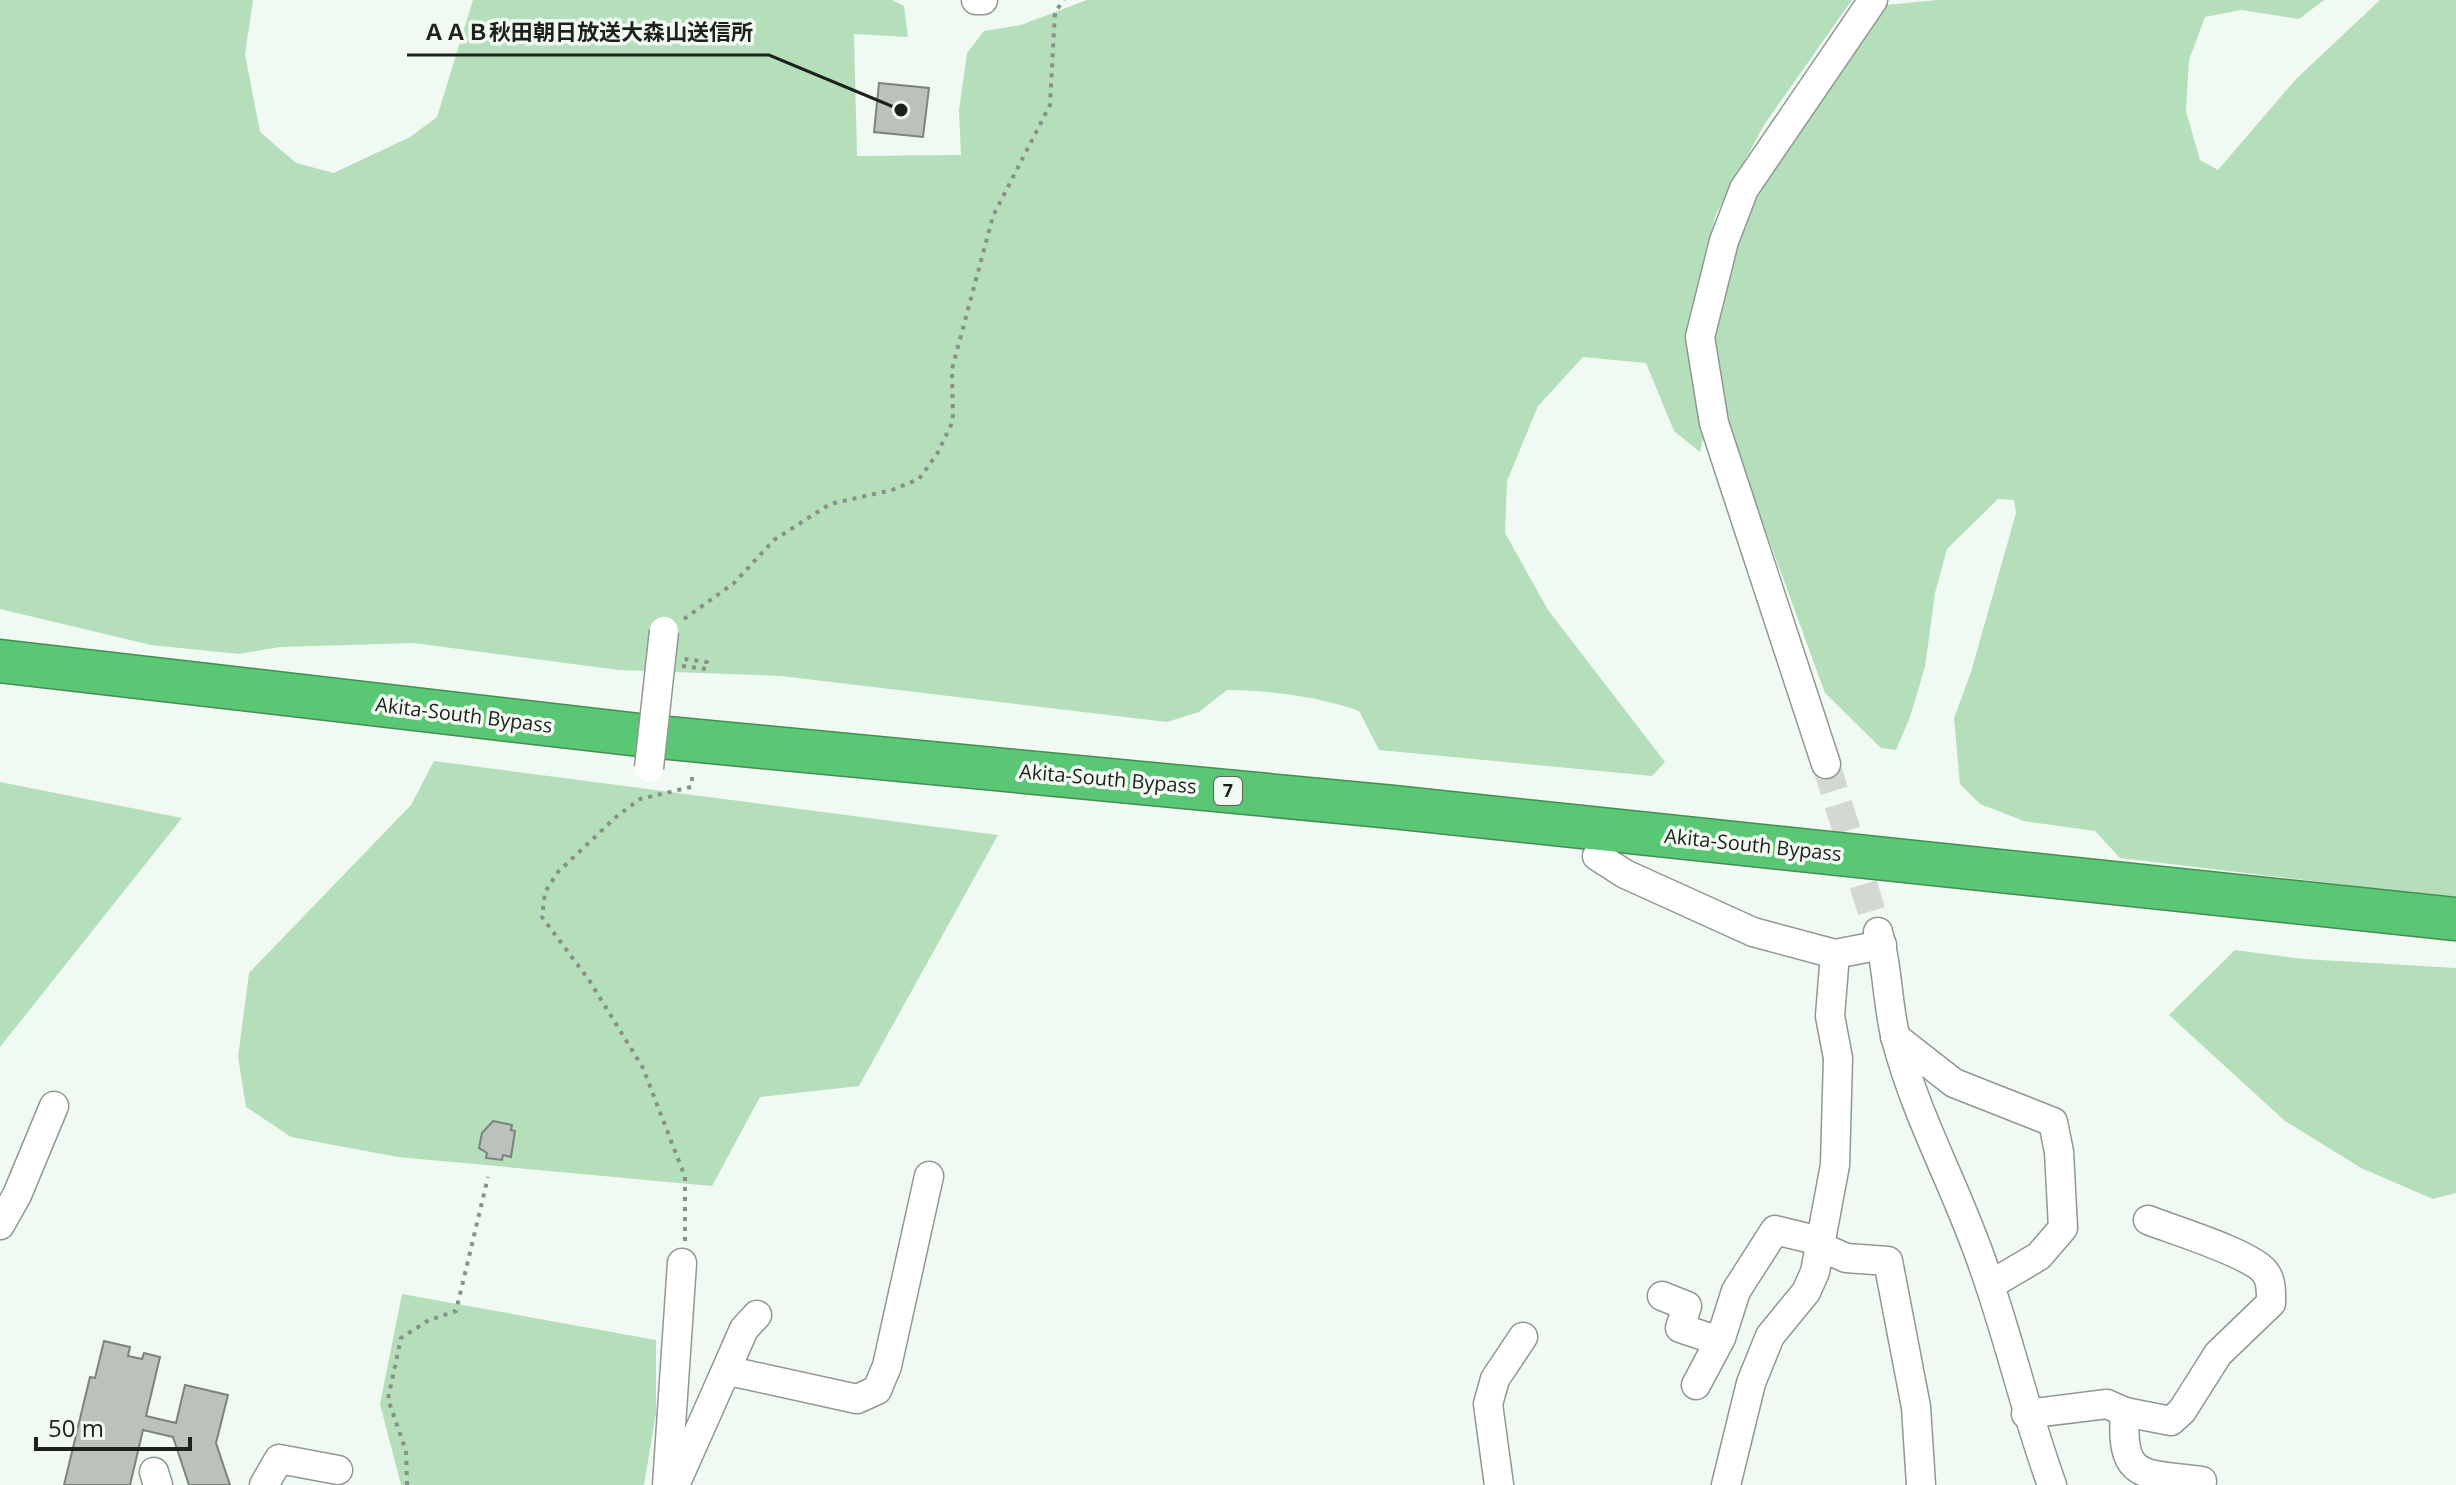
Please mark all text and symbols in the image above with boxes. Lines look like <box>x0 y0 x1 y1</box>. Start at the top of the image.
callout: ＡＡＢ秋田朝日放送大森山送信所 <box>407 9 769 55</box>
text: ＡＡＢ秋田朝日放送大森山送信所 <box>423 16 753 46</box>
street label: Akita-South Bypass <box>374 690 554 739</box>
street label: Akita-South Bypass <box>1018 757 1198 800</box>
road number: 7 <box>1214 777 1242 805</box>
street label: Akita-South Bypass <box>1663 822 1843 867</box>
scale bar <box>36 1401 190 1451</box>
text: 50 m <box>48 1411 104 1444</box>

